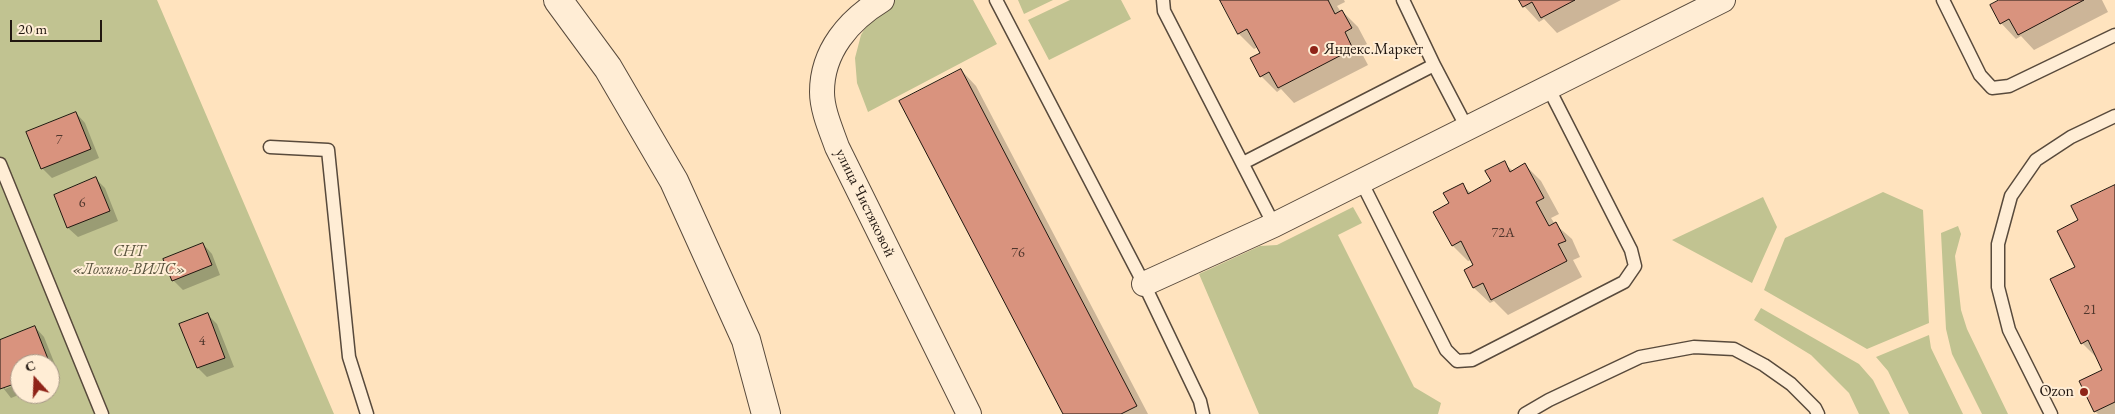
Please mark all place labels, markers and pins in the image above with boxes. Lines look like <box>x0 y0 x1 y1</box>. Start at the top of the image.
place label: Яндекс.Маркет <box>1324 40 1423 60</box>
marker: Яндекс.Маркет <box>1308 44 1320 56</box>
place label: Ozon <box>2039 382 2074 402</box>
marker: Ozon <box>2078 386 2090 398</box>

